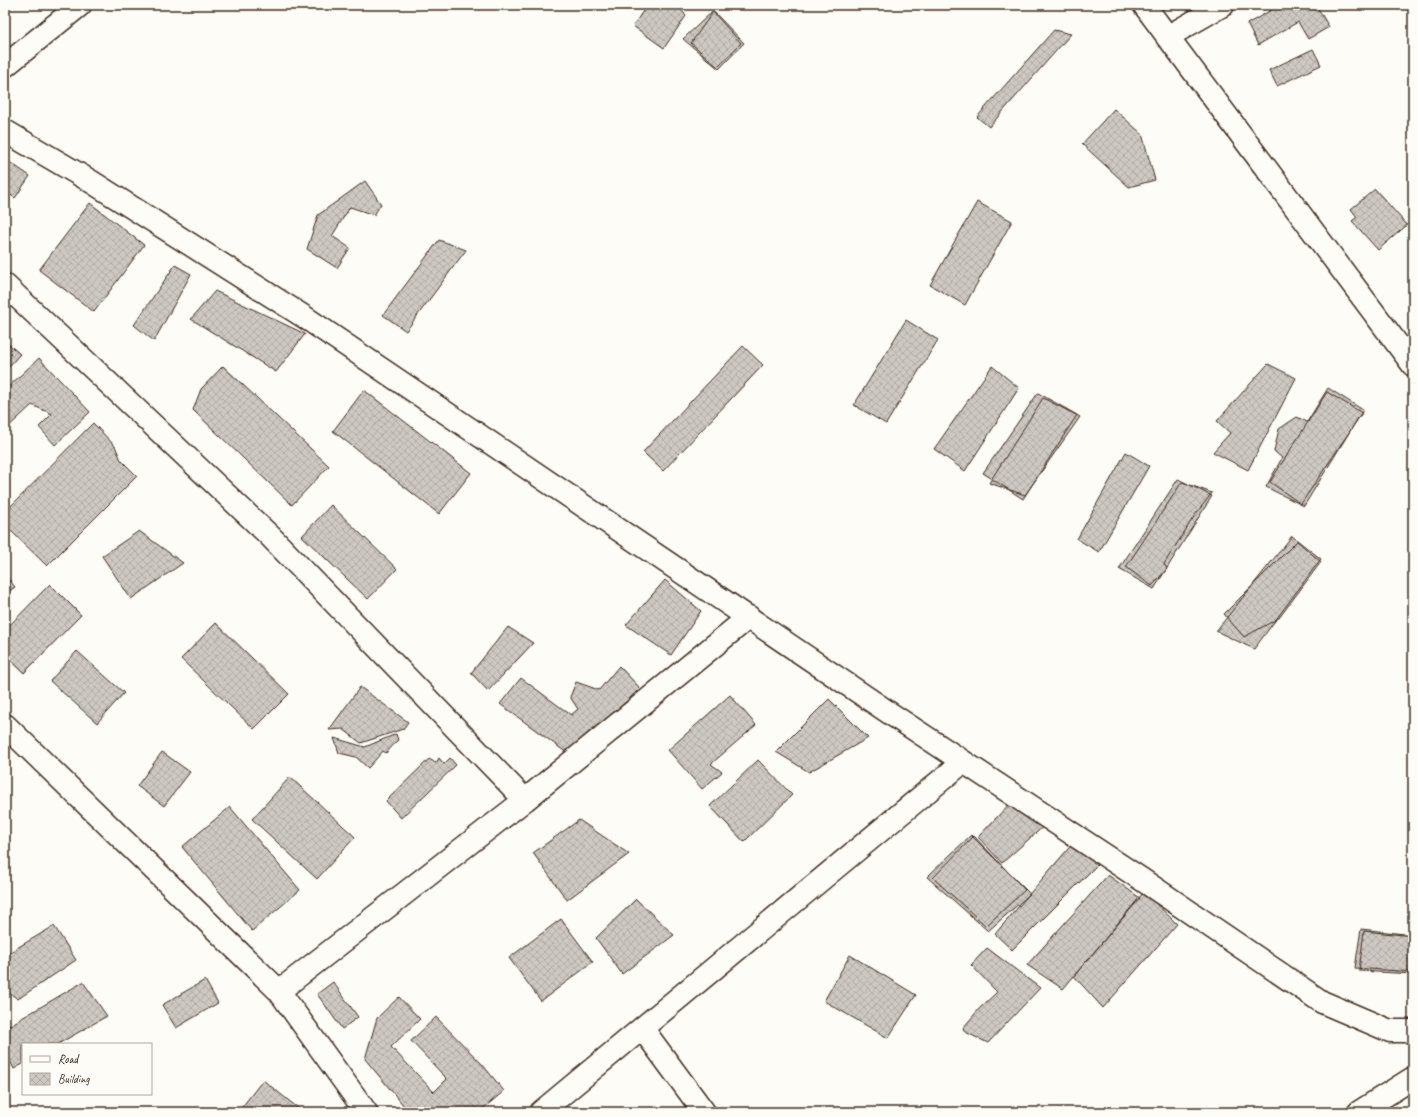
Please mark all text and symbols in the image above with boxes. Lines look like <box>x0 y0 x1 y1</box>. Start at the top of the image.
legend <box>22 1043 152 1095</box>
text: Road <box>58 1051 80 1067</box>
text: Building <box>58 1071 90 1087</box>

